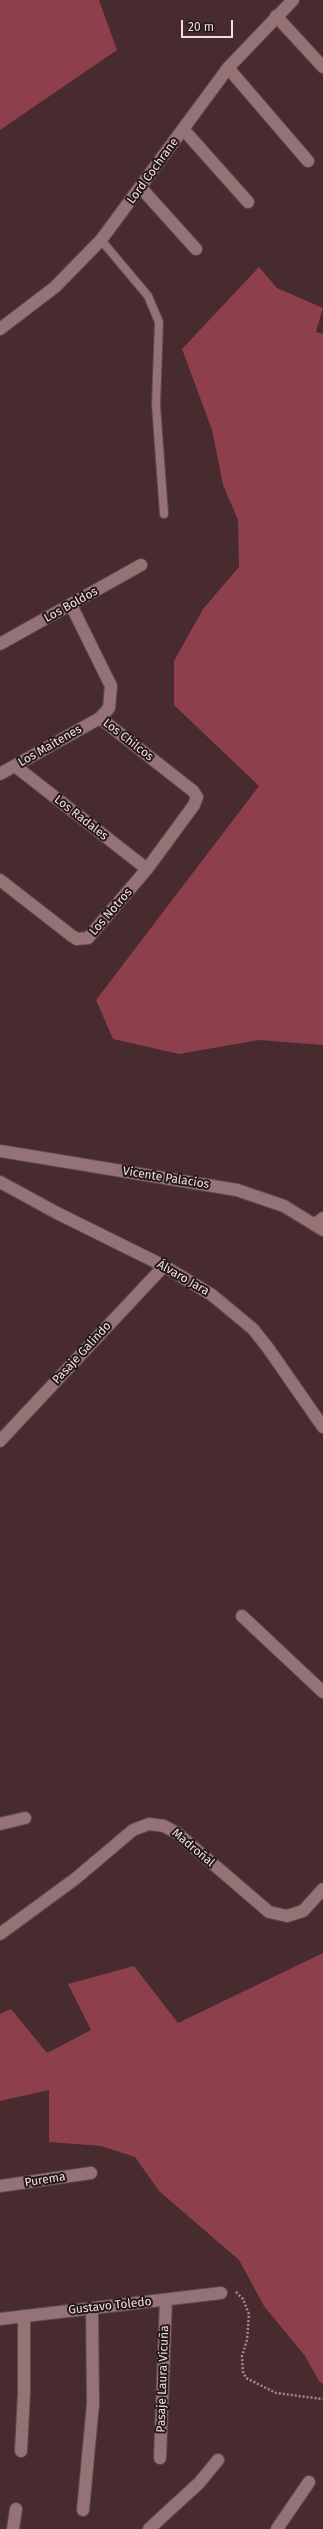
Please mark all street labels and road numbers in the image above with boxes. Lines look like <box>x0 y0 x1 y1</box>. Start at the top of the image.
street label: Lord Cochrane <box>124 135 182 207</box>
street label: Los Boldos <box>42 584 100 626</box>
street label: Los Chilcos <box>100 716 156 764</box>
street label: Los Maitenes <box>16 722 84 770</box>
street label: Los Radales <box>51 793 111 843</box>
street label: Los Notros <box>87 885 135 939</box>
street label: Vicente Palacios <box>122 1164 210 1192</box>
street label: Álvaro Jara <box>154 1257 212 1299</box>
street label: Pasaje Galindo <box>50 1319 114 1387</box>
street label: Madroñal <box>169 1826 217 1870</box>
street label: Purema <box>23 2170 67 2190</box>
street label: Gustavo Toledo <box>68 2294 152 2318</box>
street label: Pasaje Laura Vicuña <box>154 2325 172 2433</box>

